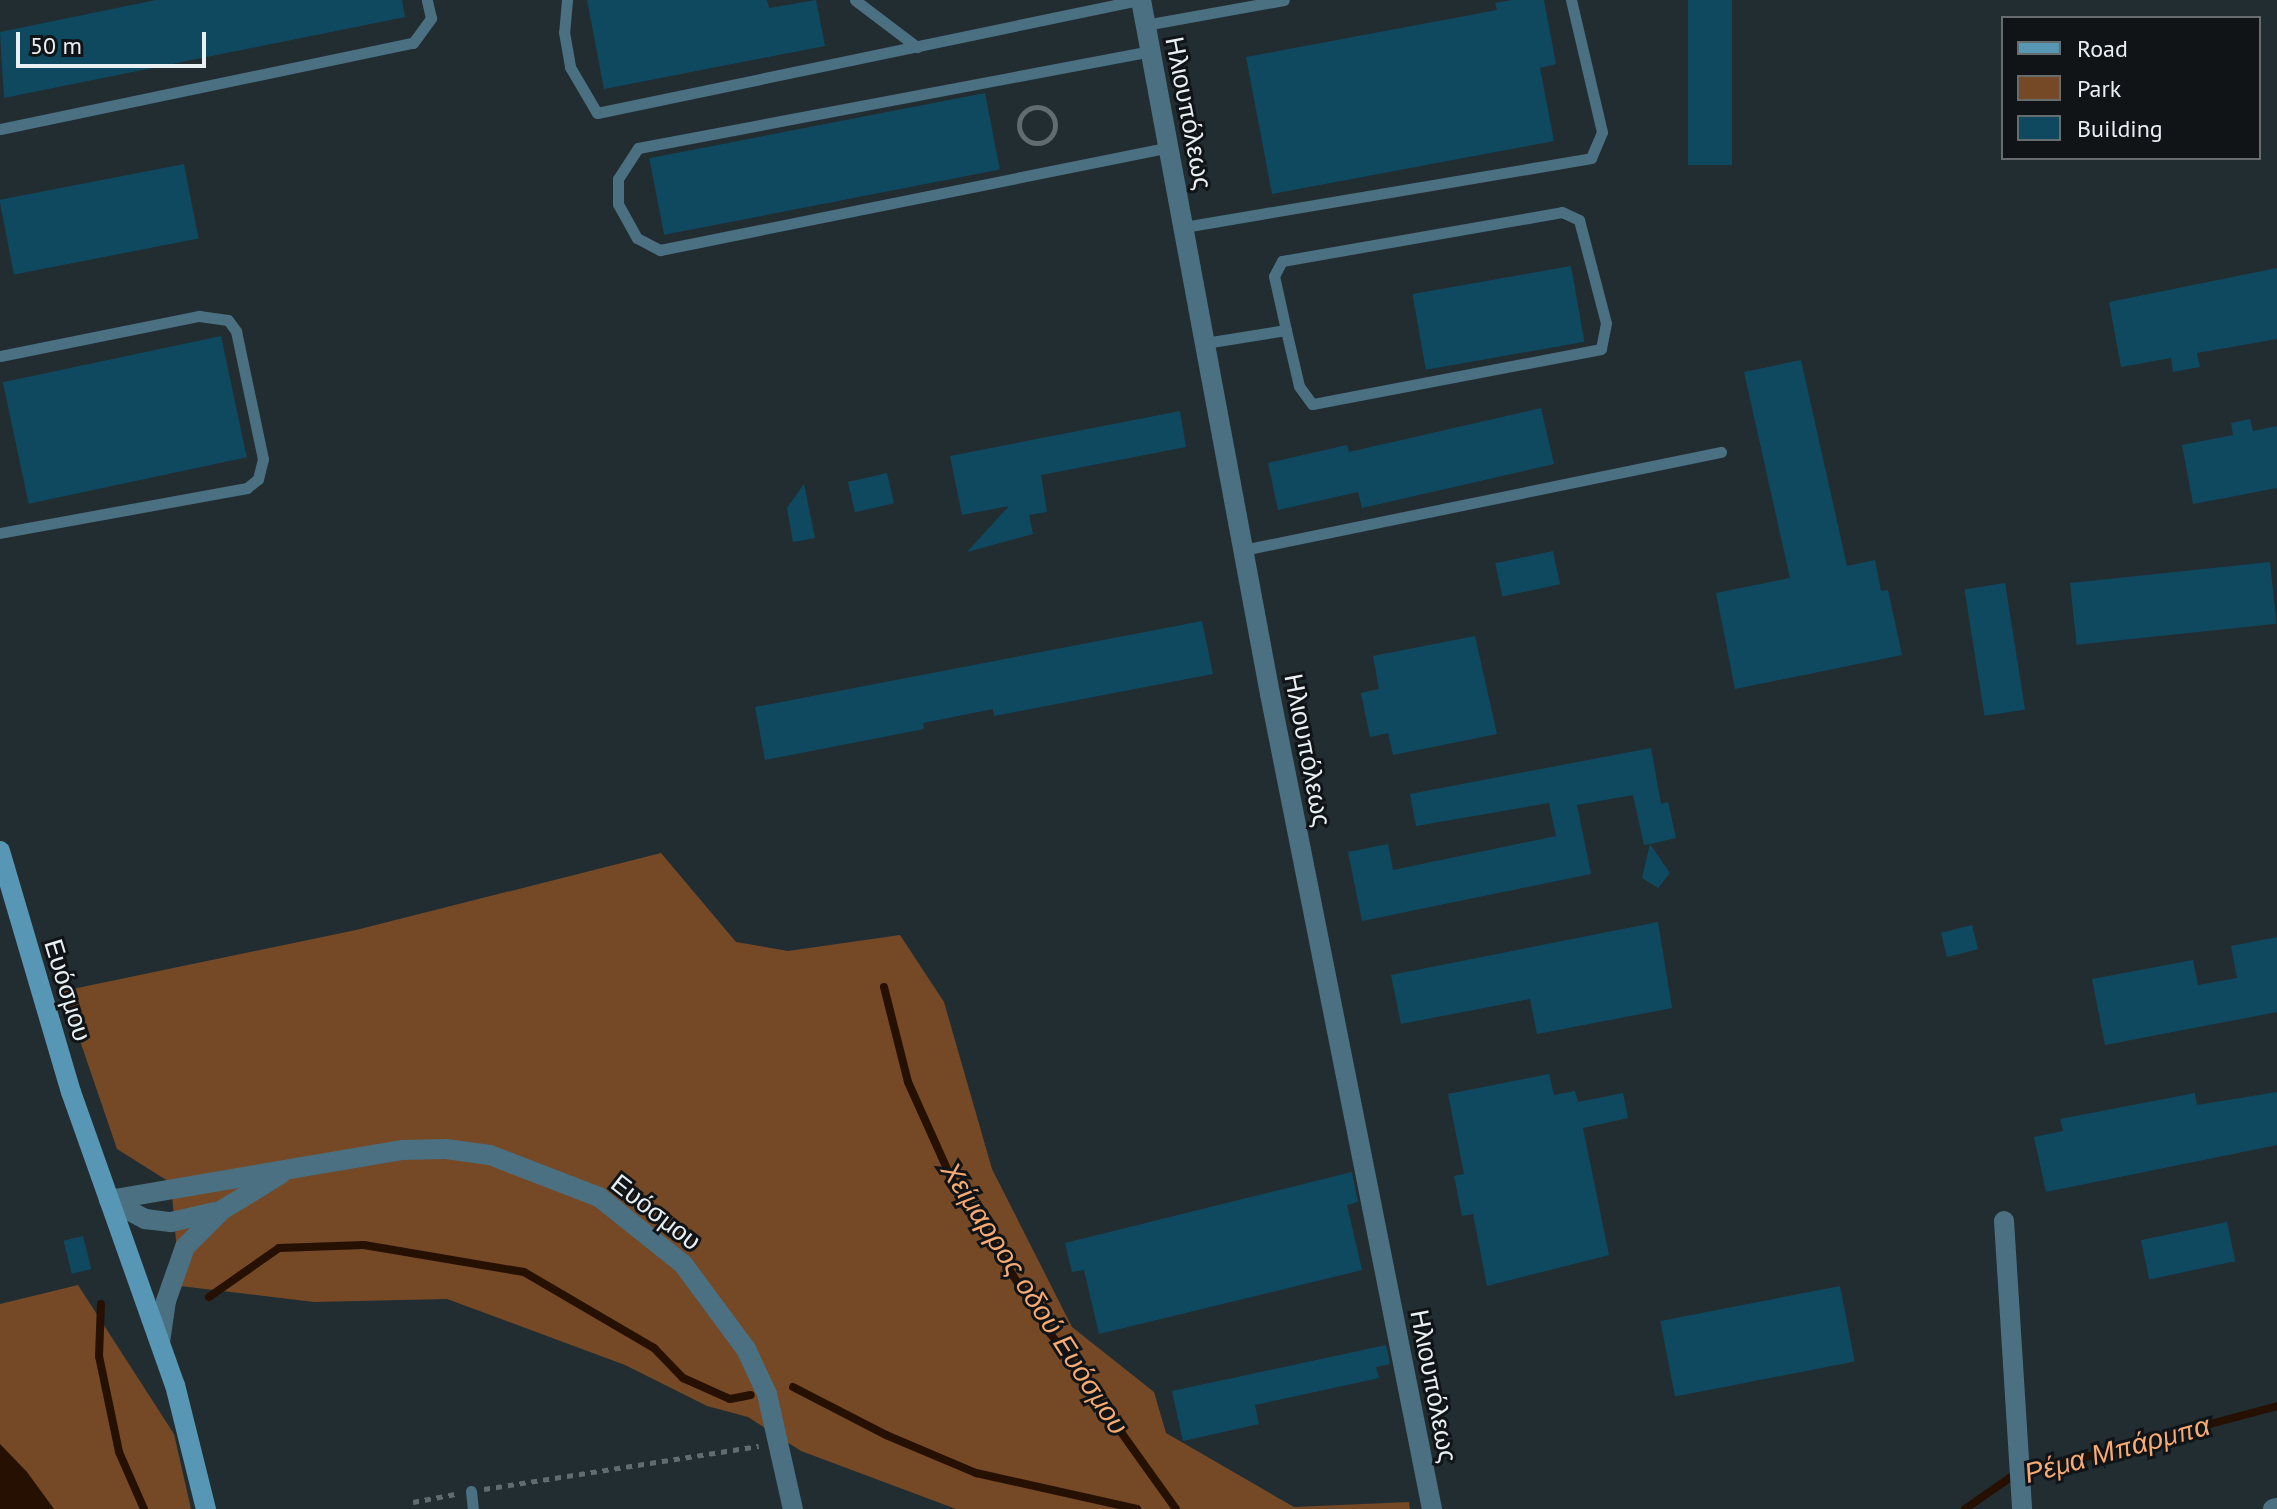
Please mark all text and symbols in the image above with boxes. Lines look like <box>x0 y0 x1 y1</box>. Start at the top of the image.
scale bar <box>20 16 210 66</box>
legend <box>2001 16 2261 160</box>
text: 50 m <box>30 30 82 61</box>
text: Road <box>2077 33 2128 64</box>
street label: Ηλιουπόλεως <box>1159 34 1219 192</box>
text: Park <box>2077 73 2121 104</box>
text: Building <box>2077 113 2163 144</box>
street label: Ηλιουπόλεως <box>1278 671 1338 829</box>
street label: Ευόσμου <box>38 935 98 1045</box>
water label: Χείμαρρος οδού Ευόσμου <box>934 1155 1136 1441</box>
street label: Ευόσμου <box>605 1167 707 1257</box>
street label: Ηλιουπόλεως <box>1404 1307 1464 1465</box>
water label: Ρέμα Μπάρμπα <box>2021 1408 2213 1490</box>

